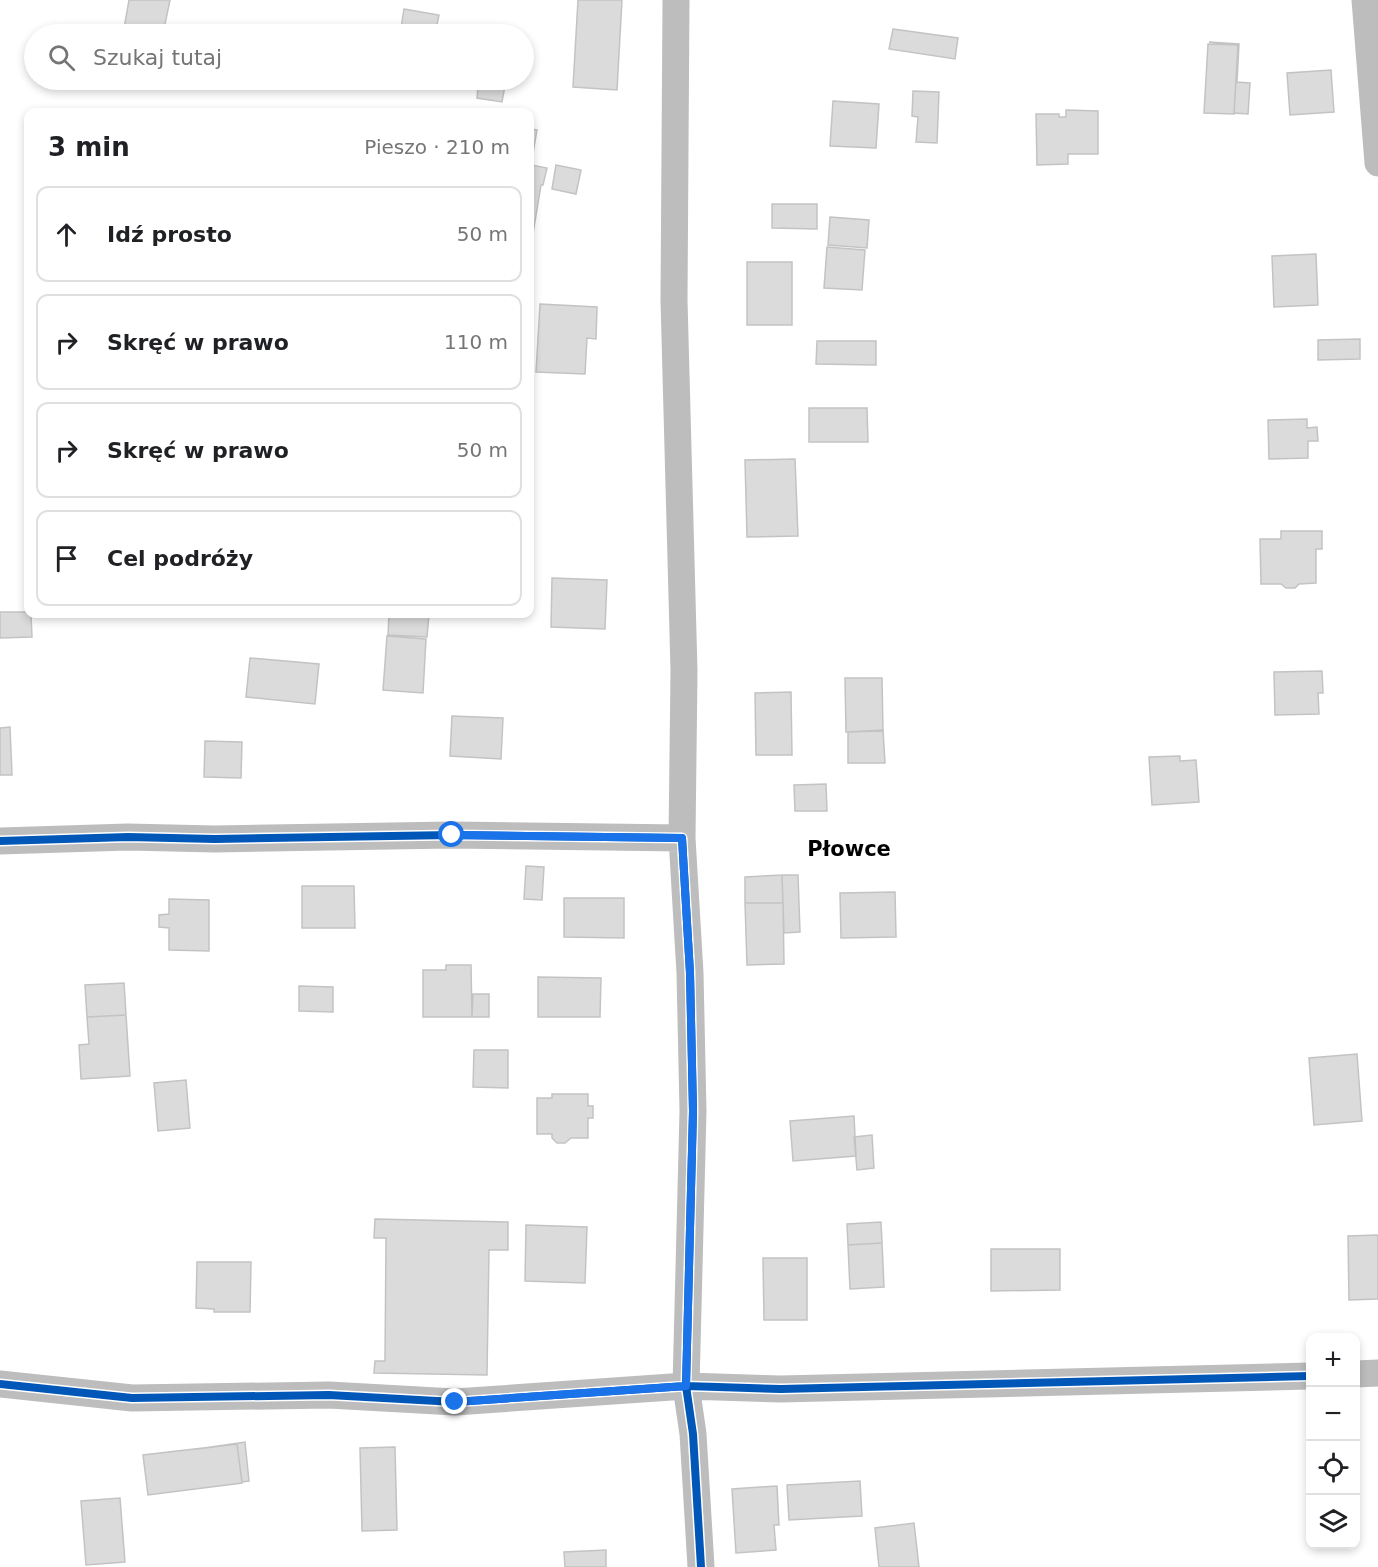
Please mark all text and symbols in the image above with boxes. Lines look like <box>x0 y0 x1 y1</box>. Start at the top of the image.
search box <box>24 24 534 90</box>
icon: search <box>45 41 78 74</box>
text: Szukaj tutaj <box>93 45 222 70</box>
text: 3 min <box>48 132 130 162</box>
text: Pieszo · 210 m <box>364 135 510 159</box>
icon: ahead <box>50 218 83 251</box>
text: Idź prosto <box>107 222 232 247</box>
text: 50 m <box>457 222 508 246</box>
icon: right <box>50 326 83 359</box>
text: Skręć w prawo <box>107 330 289 355</box>
text: 110 m <box>444 330 508 354</box>
icon: right <box>50 434 83 467</box>
text: Skręć w prawo <box>107 438 289 463</box>
text: 50 m <box>457 438 508 462</box>
icon: arrive <box>50 542 83 575</box>
text: Cel podróży <box>107 546 253 571</box>
route start <box>438 821 464 847</box>
district label: Płowce <box>807 837 891 861</box>
map controls <box>1306 1333 1360 1549</box>
button: + <box>1306 1333 1360 1387</box>
button: − <box>1306 1387 1360 1441</box>
route end <box>441 1388 467 1414</box>
button: locate <box>1306 1441 1360 1495</box>
button: layers <box>1306 1495 1360 1549</box>

